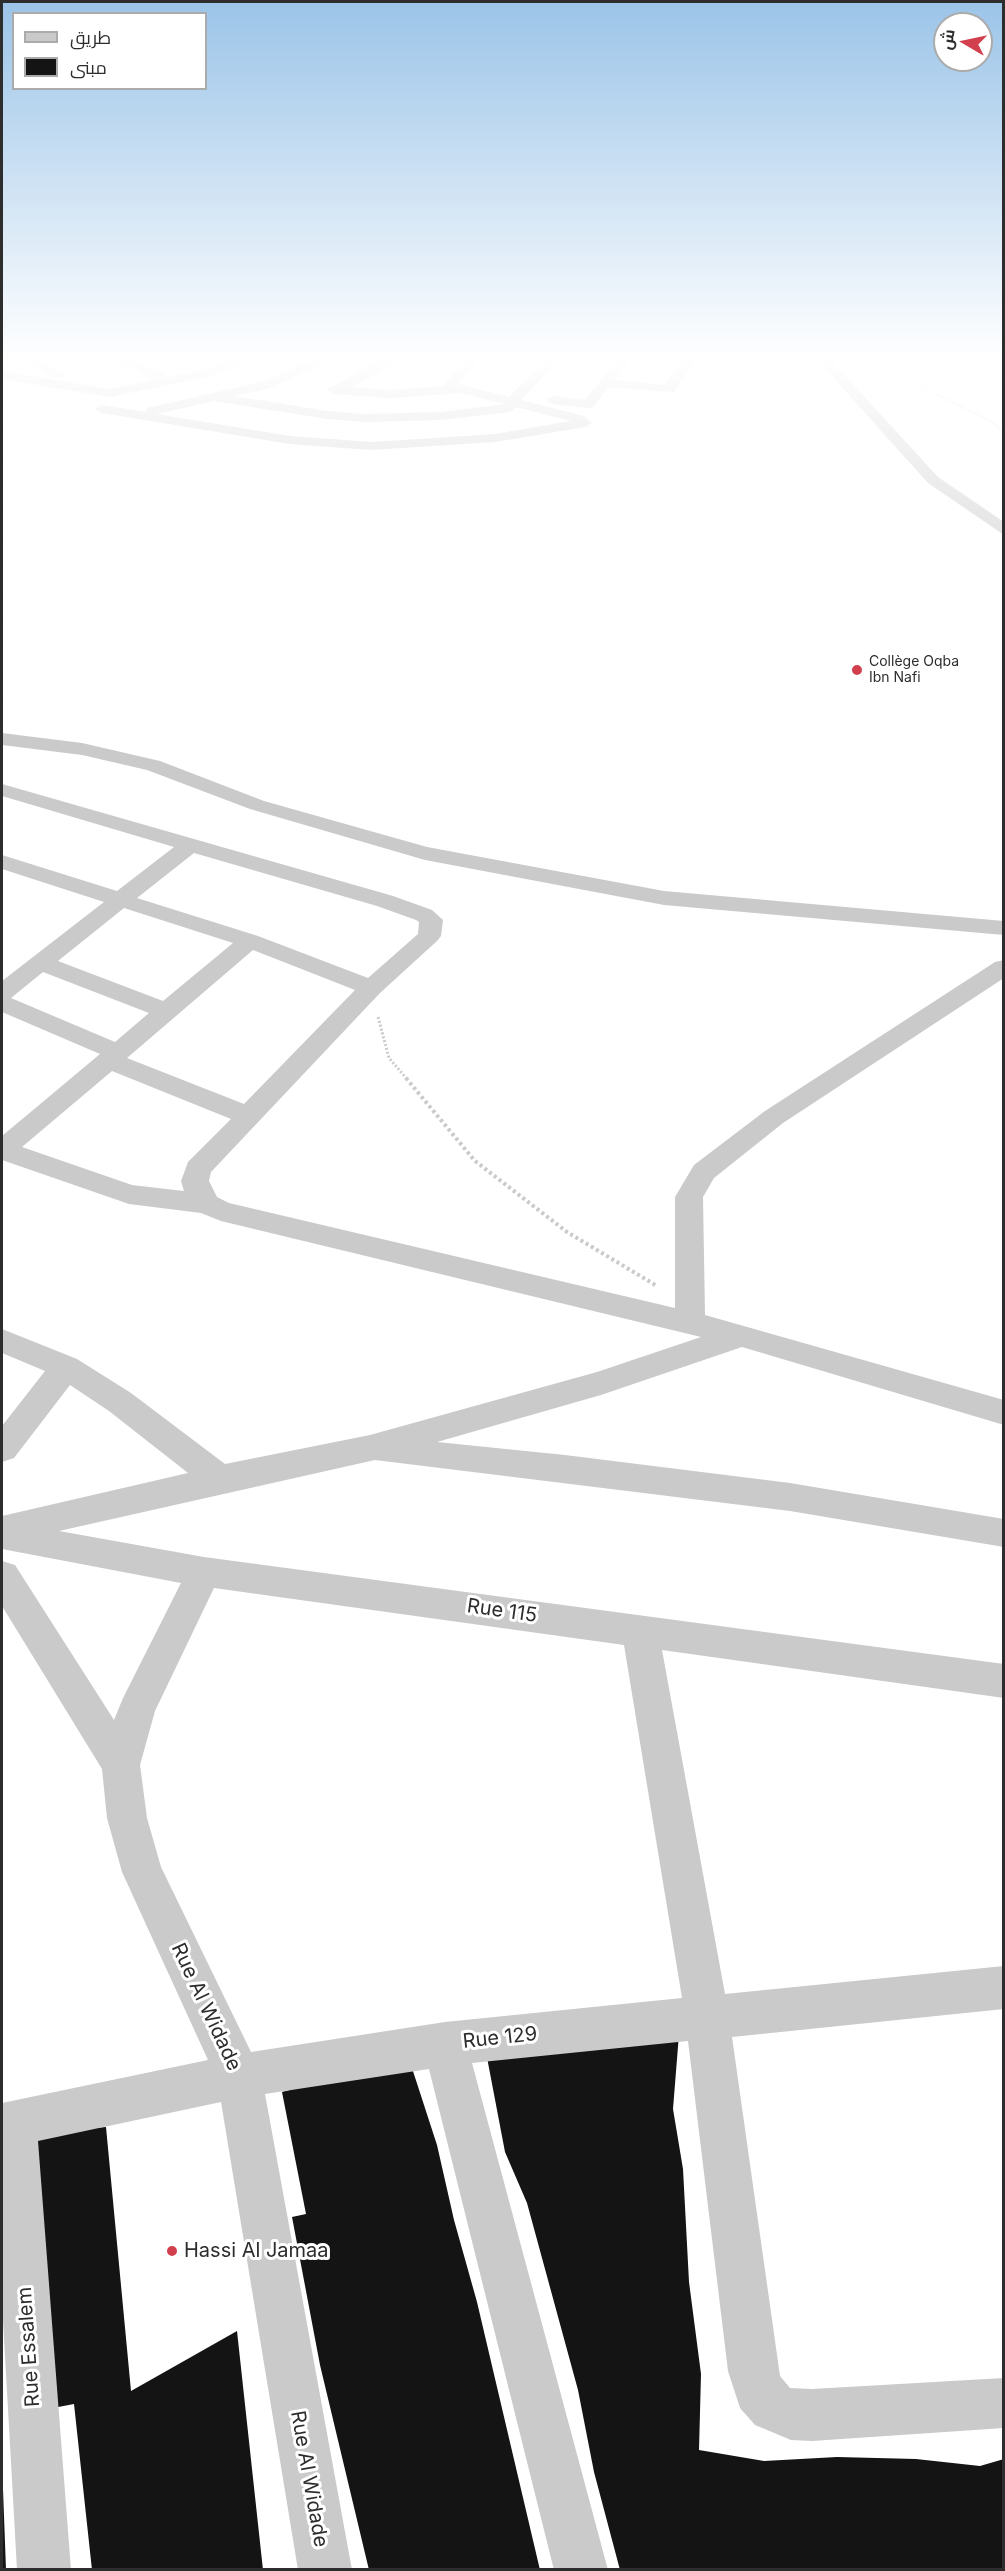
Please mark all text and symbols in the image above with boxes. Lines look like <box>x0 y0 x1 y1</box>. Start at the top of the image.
legend <box>12 12 207 90</box>
north arrow <box>933 12 993 72</box>
text: طريق <box>70 27 111 48</box>
text: ش <box>936 28 959 51</box>
text: مبنى <box>70 57 107 78</box>
place label: Collège Oqba Ibn Nafi <box>869 654 959 686</box>
marker: Collège Oqba Ibn Nafi <box>850 663 864 677</box>
street label: Rue 115 <box>465 1594 539 1628</box>
street label: Rue Al Widade <box>166 1939 246 2075</box>
street label: Rue 129 <box>462 2022 538 2054</box>
place label: Hassi Al Jamaa <box>184 2239 329 2263</box>
marker: Hassi Al Jamaa <box>165 2244 179 2258</box>
street label: Rue Essalem <box>13 2286 45 2408</box>
street label: Rue Al Widade <box>285 2409 333 2549</box>

